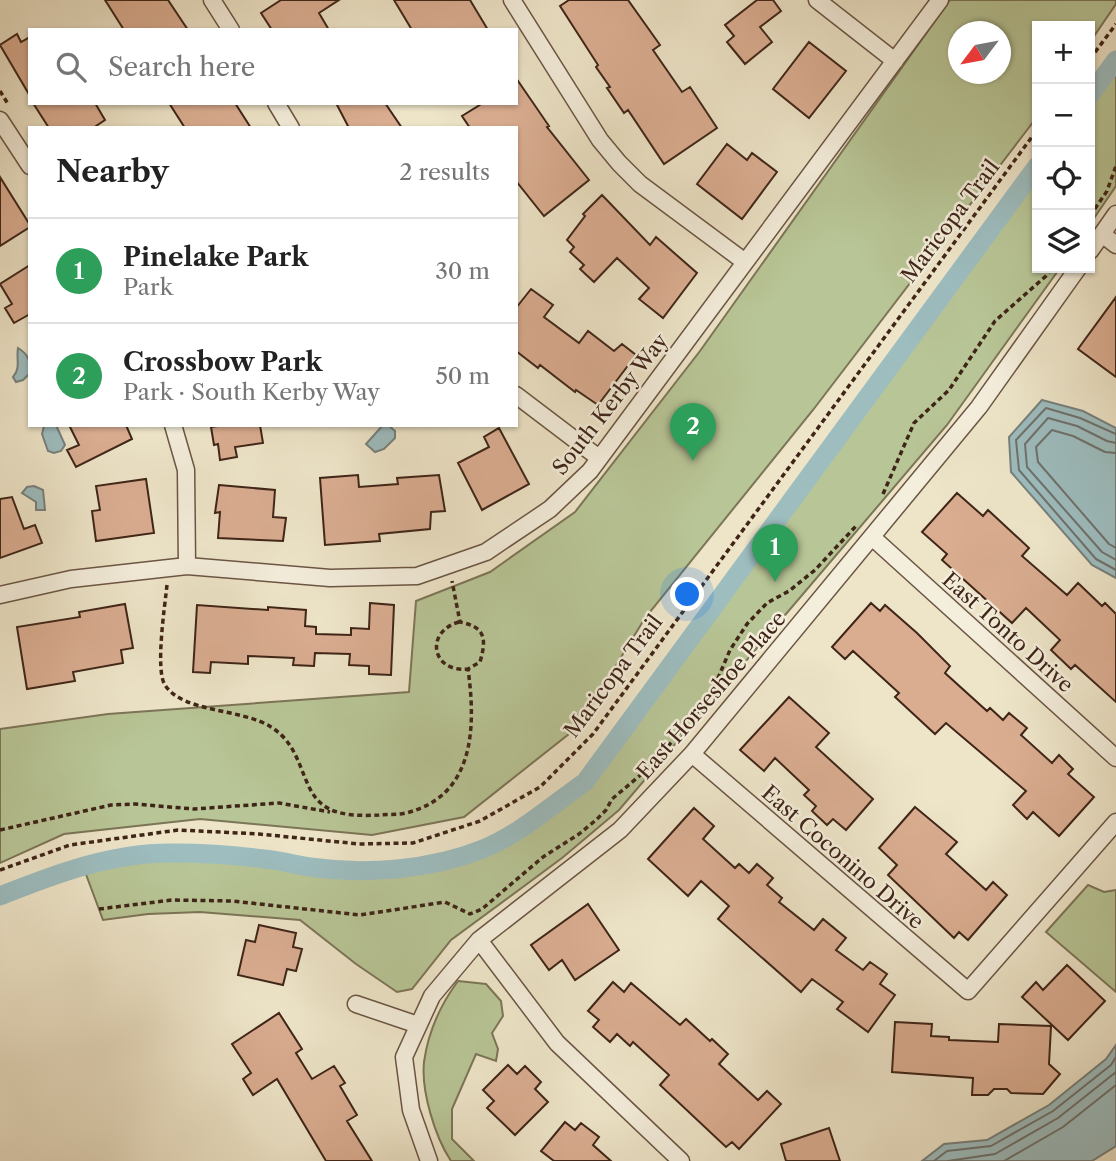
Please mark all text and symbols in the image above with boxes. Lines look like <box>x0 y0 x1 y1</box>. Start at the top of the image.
north arrow <box>948 21 1011 84</box>
map controls <box>1032 21 1095 273</box>
button: + <box>1032 21 1095 84</box>
search box <box>28 28 518 105</box>
icon: search <box>52 48 90 86</box>
text: Search here <box>108 51 255 83</box>
button: − <box>1032 84 1095 147</box>
button: locate <box>1032 147 1095 210</box>
text: Nearby <box>56 153 169 190</box>
street label: Maricopa Trail <box>896 155 1004 287</box>
text: 2 results <box>399 158 490 186</box>
button: layers <box>1032 210 1095 273</box>
text: Pinelake Park <box>123 241 308 273</box>
text: 1 <box>74 257 84 285</box>
text: 30 m <box>435 257 490 285</box>
text: Park <box>123 273 173 301</box>
street label: South Kerby Way <box>547 328 673 480</box>
text: Crossbow Park <box>123 346 322 378</box>
text: 2 <box>72 362 86 390</box>
text: 50 m <box>435 362 490 390</box>
text: Park · South Kerby Way <box>123 378 380 406</box>
pin: 2 <box>670 403 716 461</box>
pin: 1 <box>752 524 798 582</box>
street label: East Tonto Drive <box>937 567 1079 697</box>
your location <box>670 577 704 611</box>
street label: East Horseshoe Place <box>631 606 791 784</box>
street label: Maricopa Trail <box>559 610 667 742</box>
street label: East Coconino Drive <box>757 780 929 934</box>

